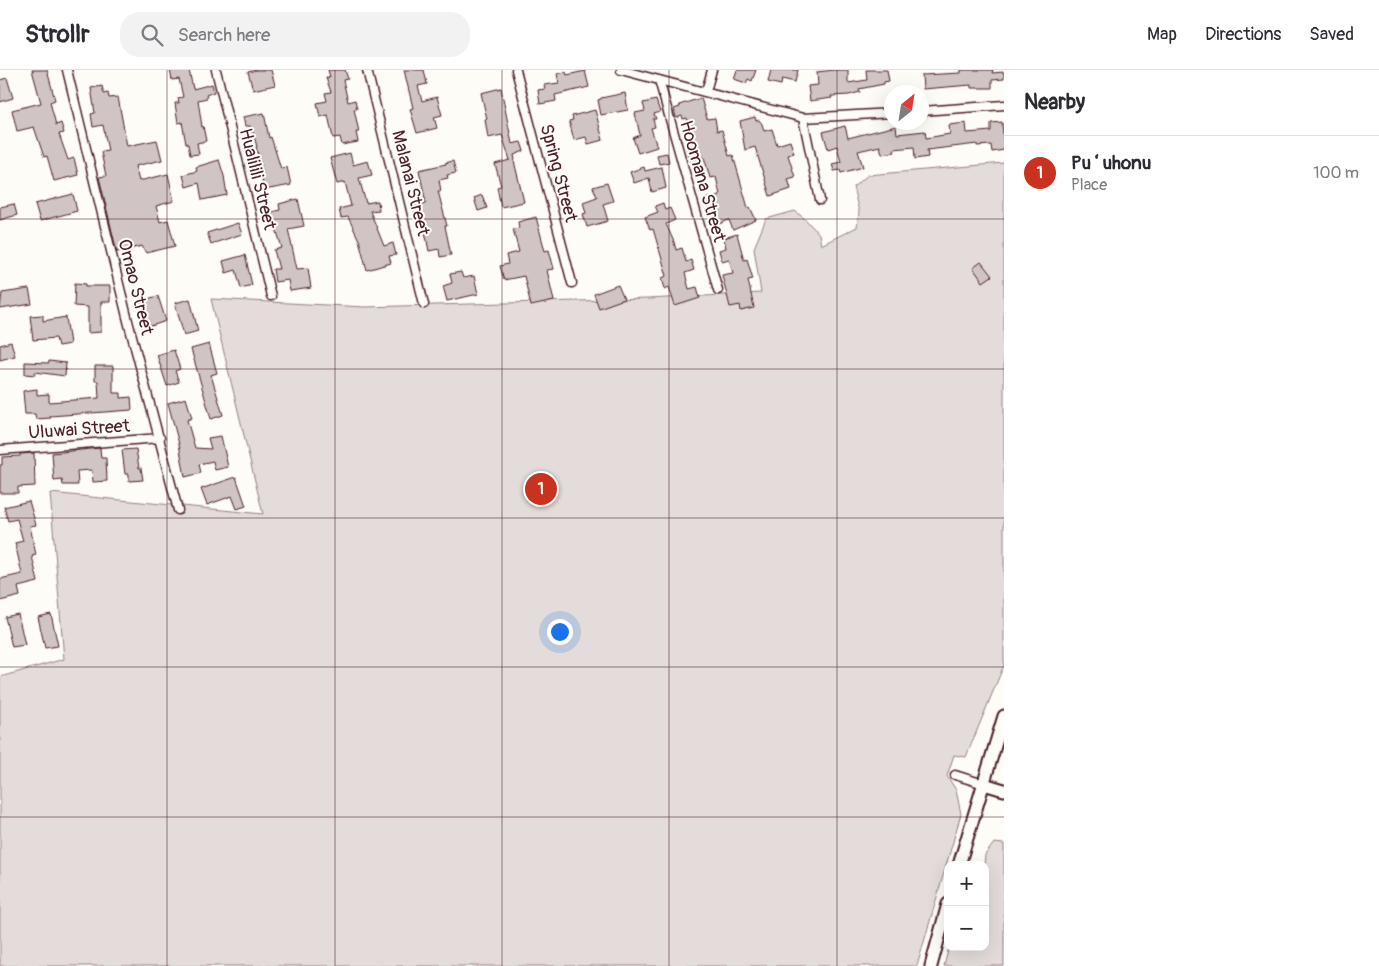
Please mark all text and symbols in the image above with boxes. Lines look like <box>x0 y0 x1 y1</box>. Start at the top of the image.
search box <box>120 12 470 57</box>
text: Strollr <box>25 20 90 49</box>
icon: search <box>138 21 166 49</box>
text: Search here <box>178 23 270 47</box>
text: Map <box>1147 23 1177 46</box>
text: Directions <box>1205 23 1281 46</box>
text: Saved <box>1309 23 1354 46</box>
north arrow <box>884 85 929 130</box>
text: Nearby <box>1024 89 1085 116</box>
street label: Hoomana Street <box>674 118 731 245</box>
street label: Spring Street <box>534 122 583 225</box>
street label: Hualilili Street <box>234 126 281 233</box>
street label: Malanai Street <box>386 128 435 239</box>
text: Puʻuhonu <box>1071 151 1151 175</box>
text: 1 <box>1037 163 1043 183</box>
text: 100 m <box>1313 163 1359 183</box>
text: Place <box>1071 175 1107 195</box>
street label: Omao Street <box>112 237 159 338</box>
street label: Uluwai Street <box>28 414 131 445</box>
pin: 1 <box>525 470 557 508</box>
your location <box>547 619 573 645</box>
map controls <box>944 861 989 951</box>
button: + <box>944 861 989 906</box>
button: − <box>944 906 989 951</box>

